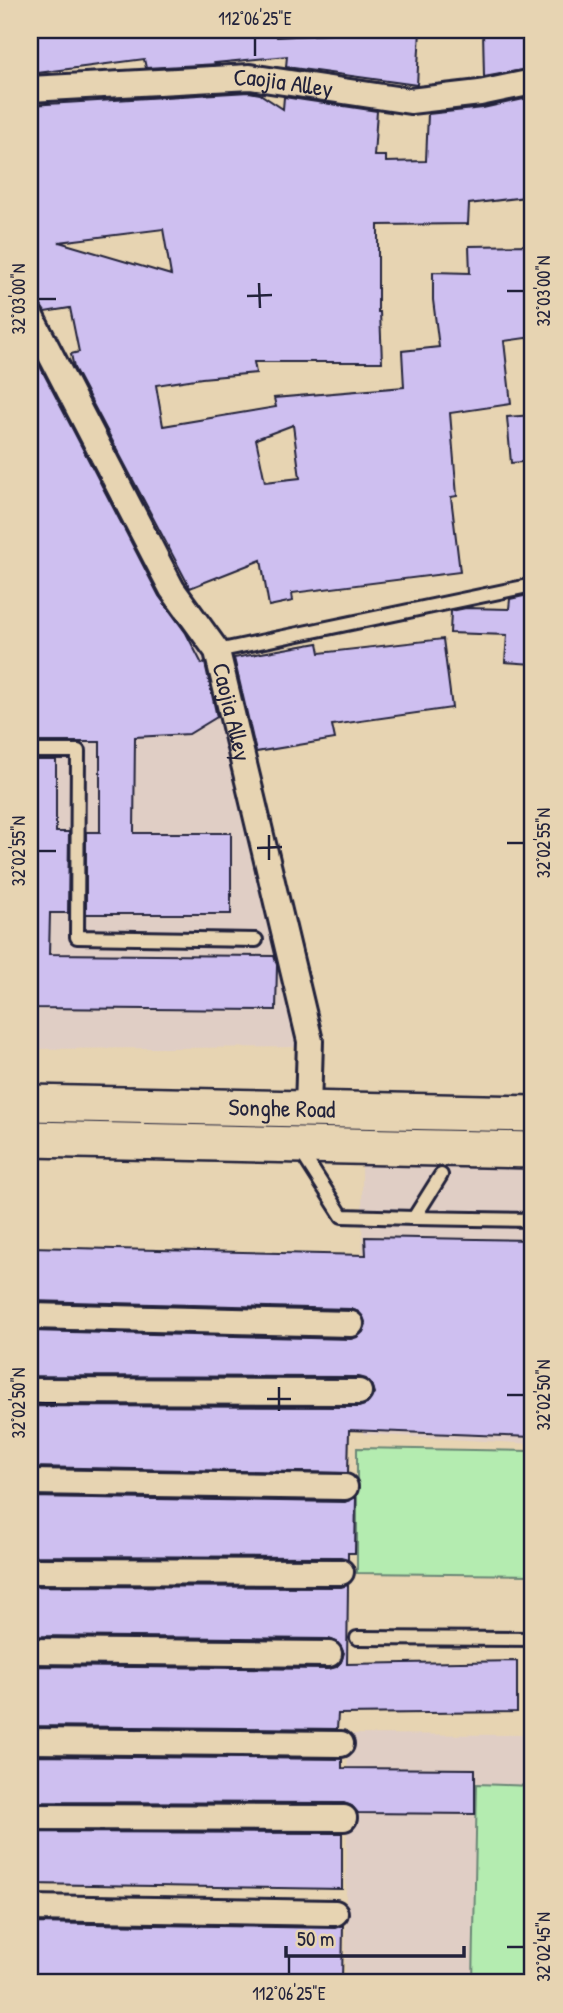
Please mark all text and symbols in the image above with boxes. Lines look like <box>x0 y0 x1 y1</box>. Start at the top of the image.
text: 112°06'25"E <box>218 6 292 31</box>
street label: Caojia Alley <box>233 60 335 104</box>
text: 32°03'00"N <box>531 256 556 326</box>
text: 32°03'00"N <box>6 264 31 334</box>
street label: Caojia Alley <box>205 659 260 764</box>
text: 32°02'55"N <box>531 808 556 878</box>
text: 32°02'55"N <box>6 816 31 886</box>
street label: Songhe Road <box>228 1090 336 1125</box>
text: 32°02'50"N <box>531 1360 556 1430</box>
text: 32°02'50"N <box>6 1368 31 1438</box>
text: 32°02'45"N <box>531 1912 556 1982</box>
scale bar <box>286 1915 465 1959</box>
text: 50 m <box>297 1924 334 1953</box>
text: 112°06'25"E <box>252 1981 326 2006</box>

